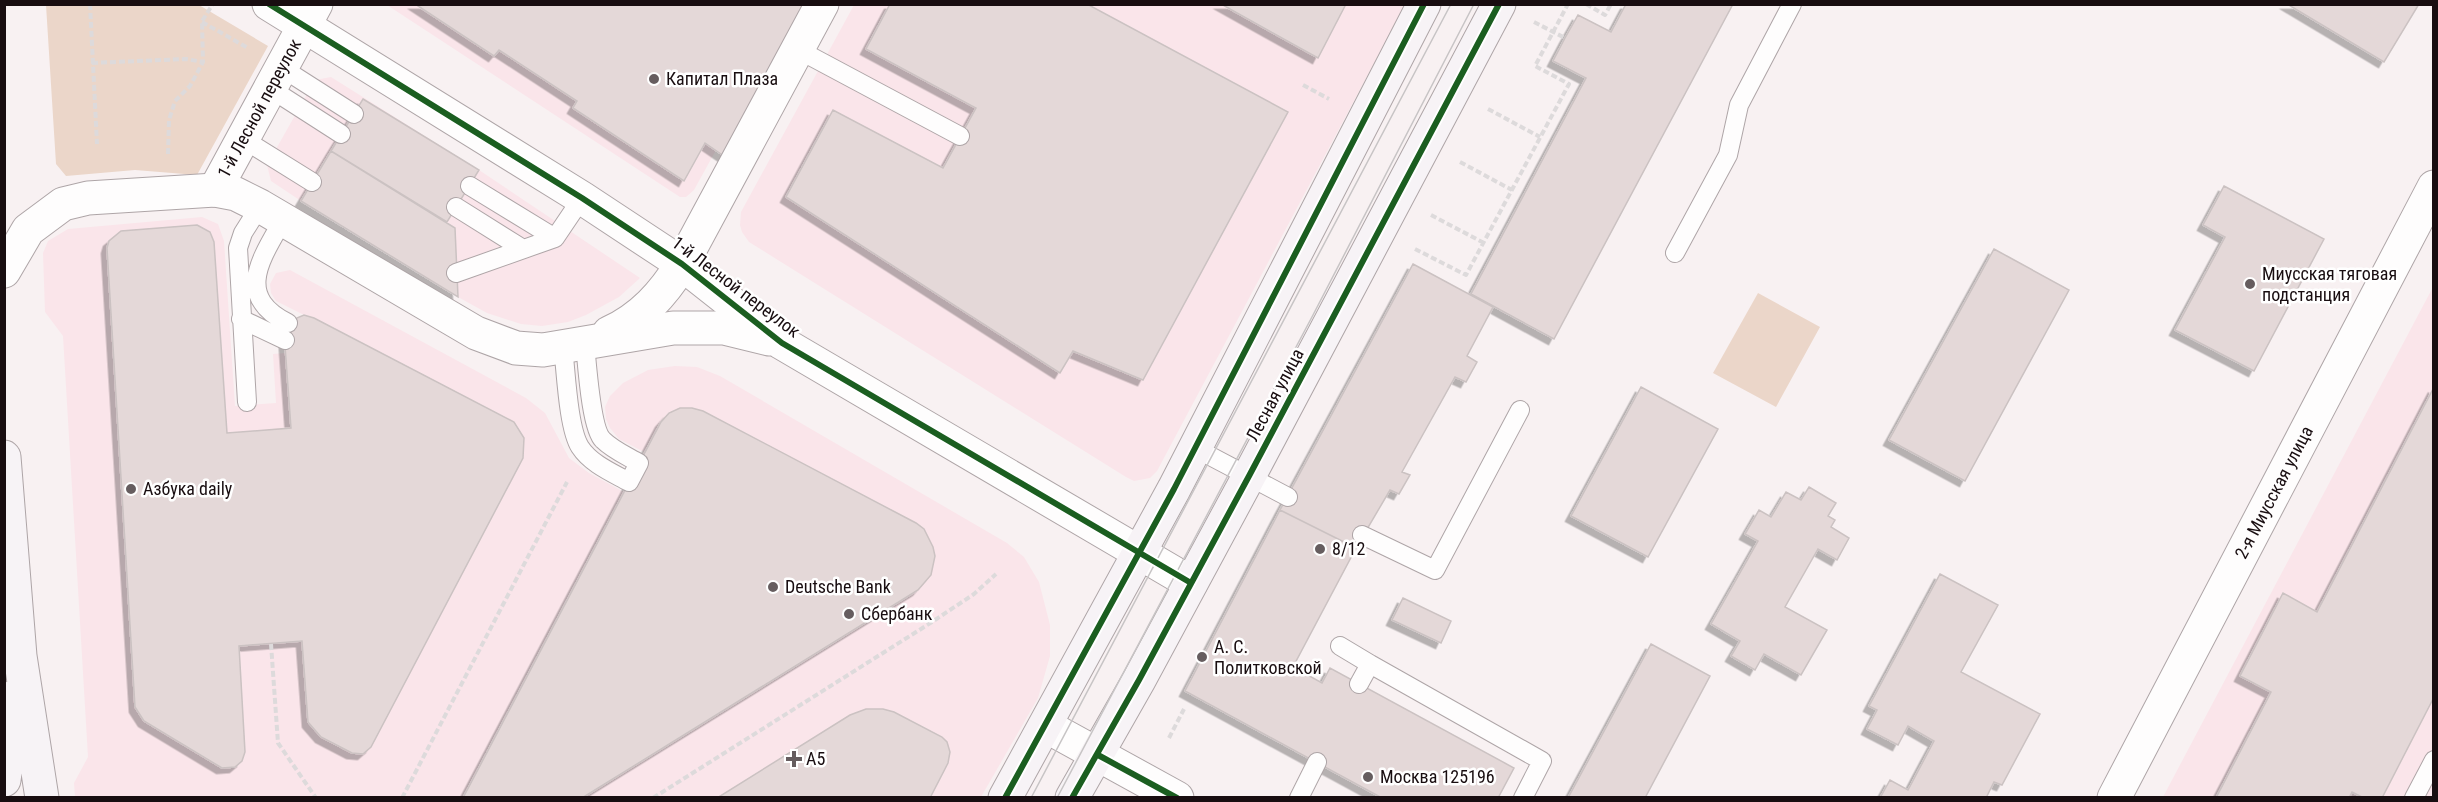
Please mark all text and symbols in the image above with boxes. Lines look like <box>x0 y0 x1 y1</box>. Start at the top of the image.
street label: 1-й Лесной переулок <box>213 35 305 181</box>
place label: Капитал Плаза <box>666 68 778 89</box>
marker: Капитал Плаза <box>647 72 661 86</box>
street label: 1-й Лесной переулок <box>668 232 805 342</box>
place label: Миусская тяговая подстанция <box>2262 263 2397 305</box>
marker: Миусская тяговая подстанция <box>2243 277 2257 291</box>
street label: Лесная улица <box>1241 345 1308 445</box>
street label: 2-я Миусская улица <box>2230 422 2317 562</box>
place label: Азбука daily <box>143 478 233 499</box>
marker: Азбука daily <box>124 482 138 496</box>
place label: 8/12 <box>1332 538 1365 559</box>
marker: 8/12 <box>1313 542 1327 556</box>
place label: Deutsche Bank <box>785 576 891 597</box>
marker: Deutsche Bank <box>766 580 780 594</box>
place label: Сбербанк <box>861 603 933 624</box>
marker: Сбербанк <box>842 607 856 621</box>
place label: А. С. Политковской <box>1214 636 1322 678</box>
marker: А. С. Политковской <box>1195 650 1209 664</box>
place label: А5 <box>806 748 825 769</box>
marker: А5 <box>787 752 801 766</box>
place label: Москва 125196 <box>1380 766 1495 787</box>
marker: Москва 125196 <box>1361 770 1375 784</box>

